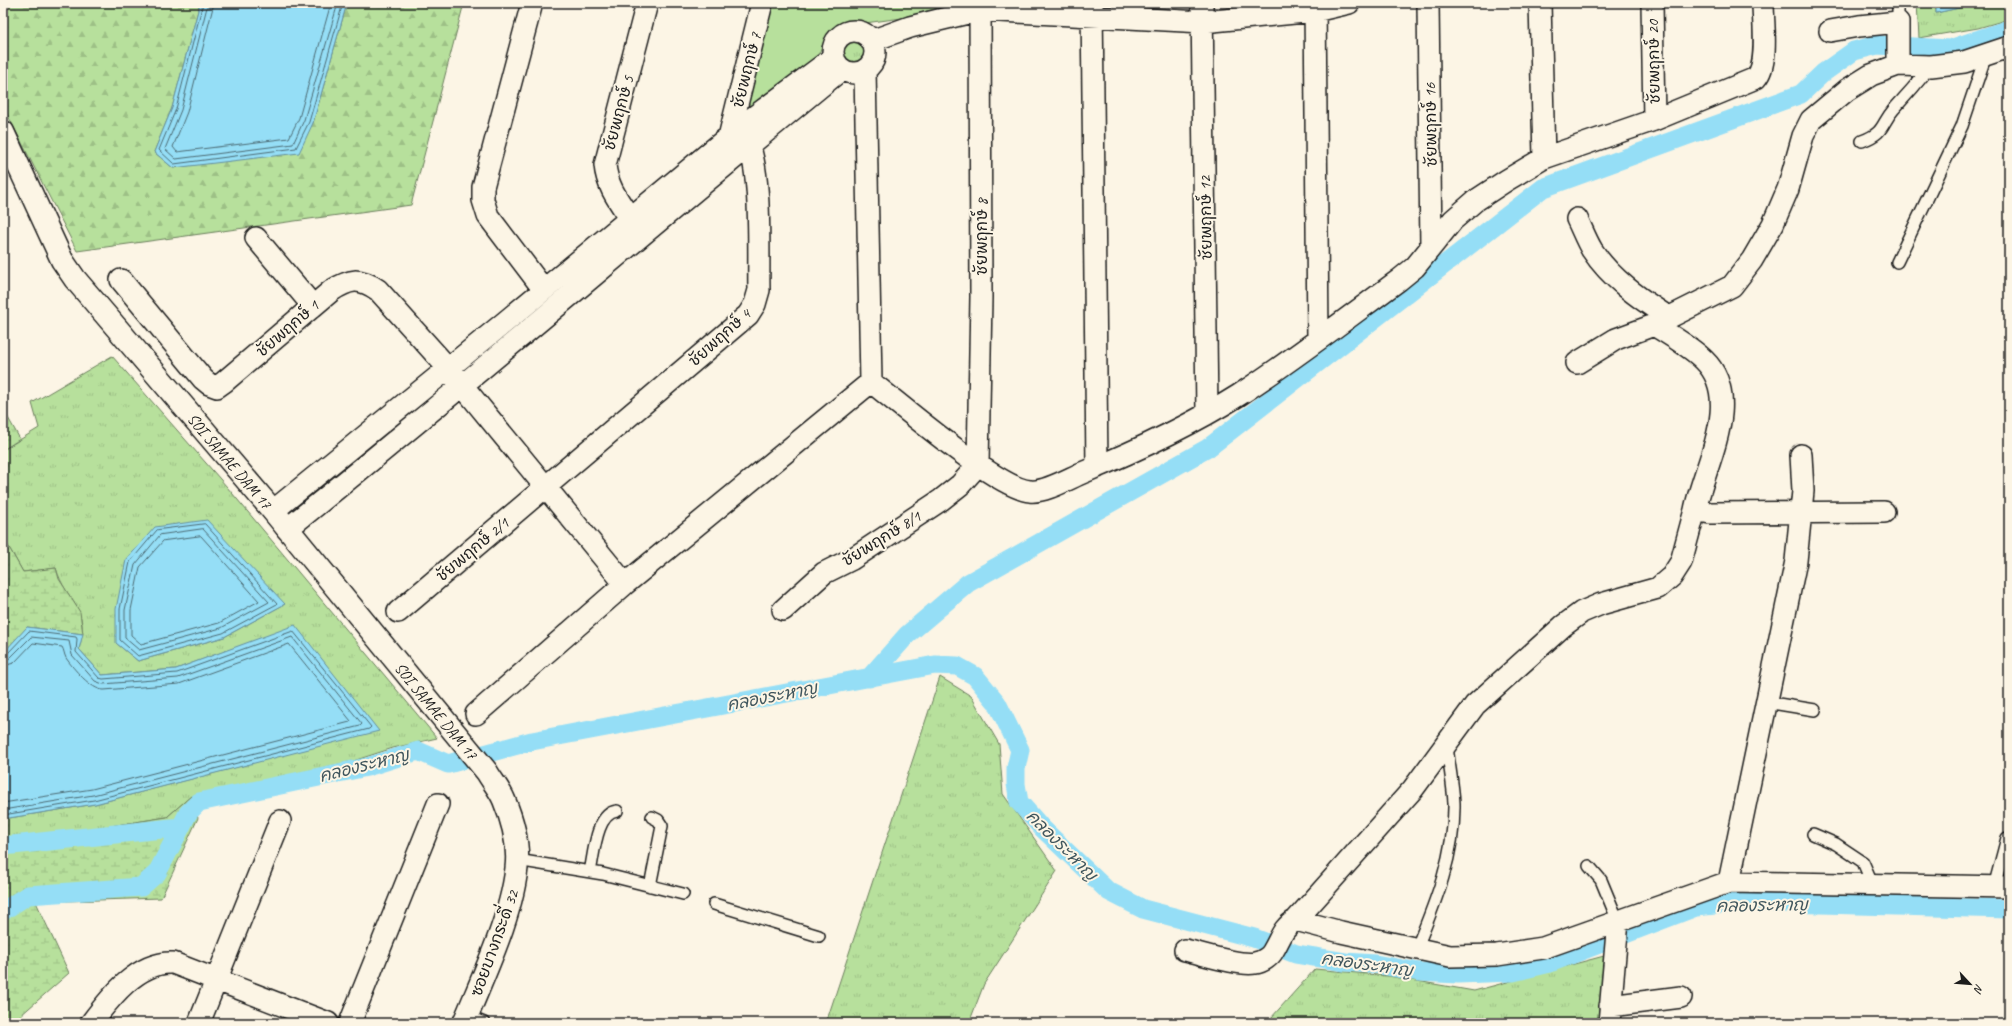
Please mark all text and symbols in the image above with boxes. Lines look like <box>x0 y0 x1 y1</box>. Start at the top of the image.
street label: ชัยพฤกษ์ 20 <box>1641 18 1666 104</box>
street label: ชัยพฤกษ์ 7 <box>726 29 767 110</box>
street label: ชัยพฤกษ์ 5 <box>597 72 640 153</box>
street label: ชัยพฤกษ์ 16 <box>1418 82 1443 167</box>
street label: ชัยพฤกษ์ 12 <box>1193 174 1218 260</box>
street label: ชัยพฤกษ์ 8 <box>970 197 993 275</box>
street label: ชัยพฤกษ์ 1 <box>251 294 324 362</box>
street label: ชัยพฤกษ์ 4 <box>683 302 757 372</box>
street label: SOI SAMAE DAM 17 <box>183 409 276 514</box>
street label: ชัยพฤกษ์ 8/1 <box>837 505 926 572</box>
street label: ชัยพฤกษ์ 2/1 <box>431 511 515 587</box>
street label: SOI SAMAE DAM 17 <box>390 658 482 764</box>
water label: คลองระหาญ <box>725 677 821 716</box>
water label: คลองระหาญ <box>317 744 413 787</box>
water label: คลองระหาญ <box>1022 806 1103 886</box>
street label: ซอยบางกระดี่ 32 <box>461 884 524 999</box>
water label: คลองระหาญ <box>1716 894 1810 917</box>
water label: คลองระหาญ <box>1320 948 1415 982</box>
north arrow <box>1950 964 1990 1004</box>
text: N <box>1970 982 1987 996</box>

